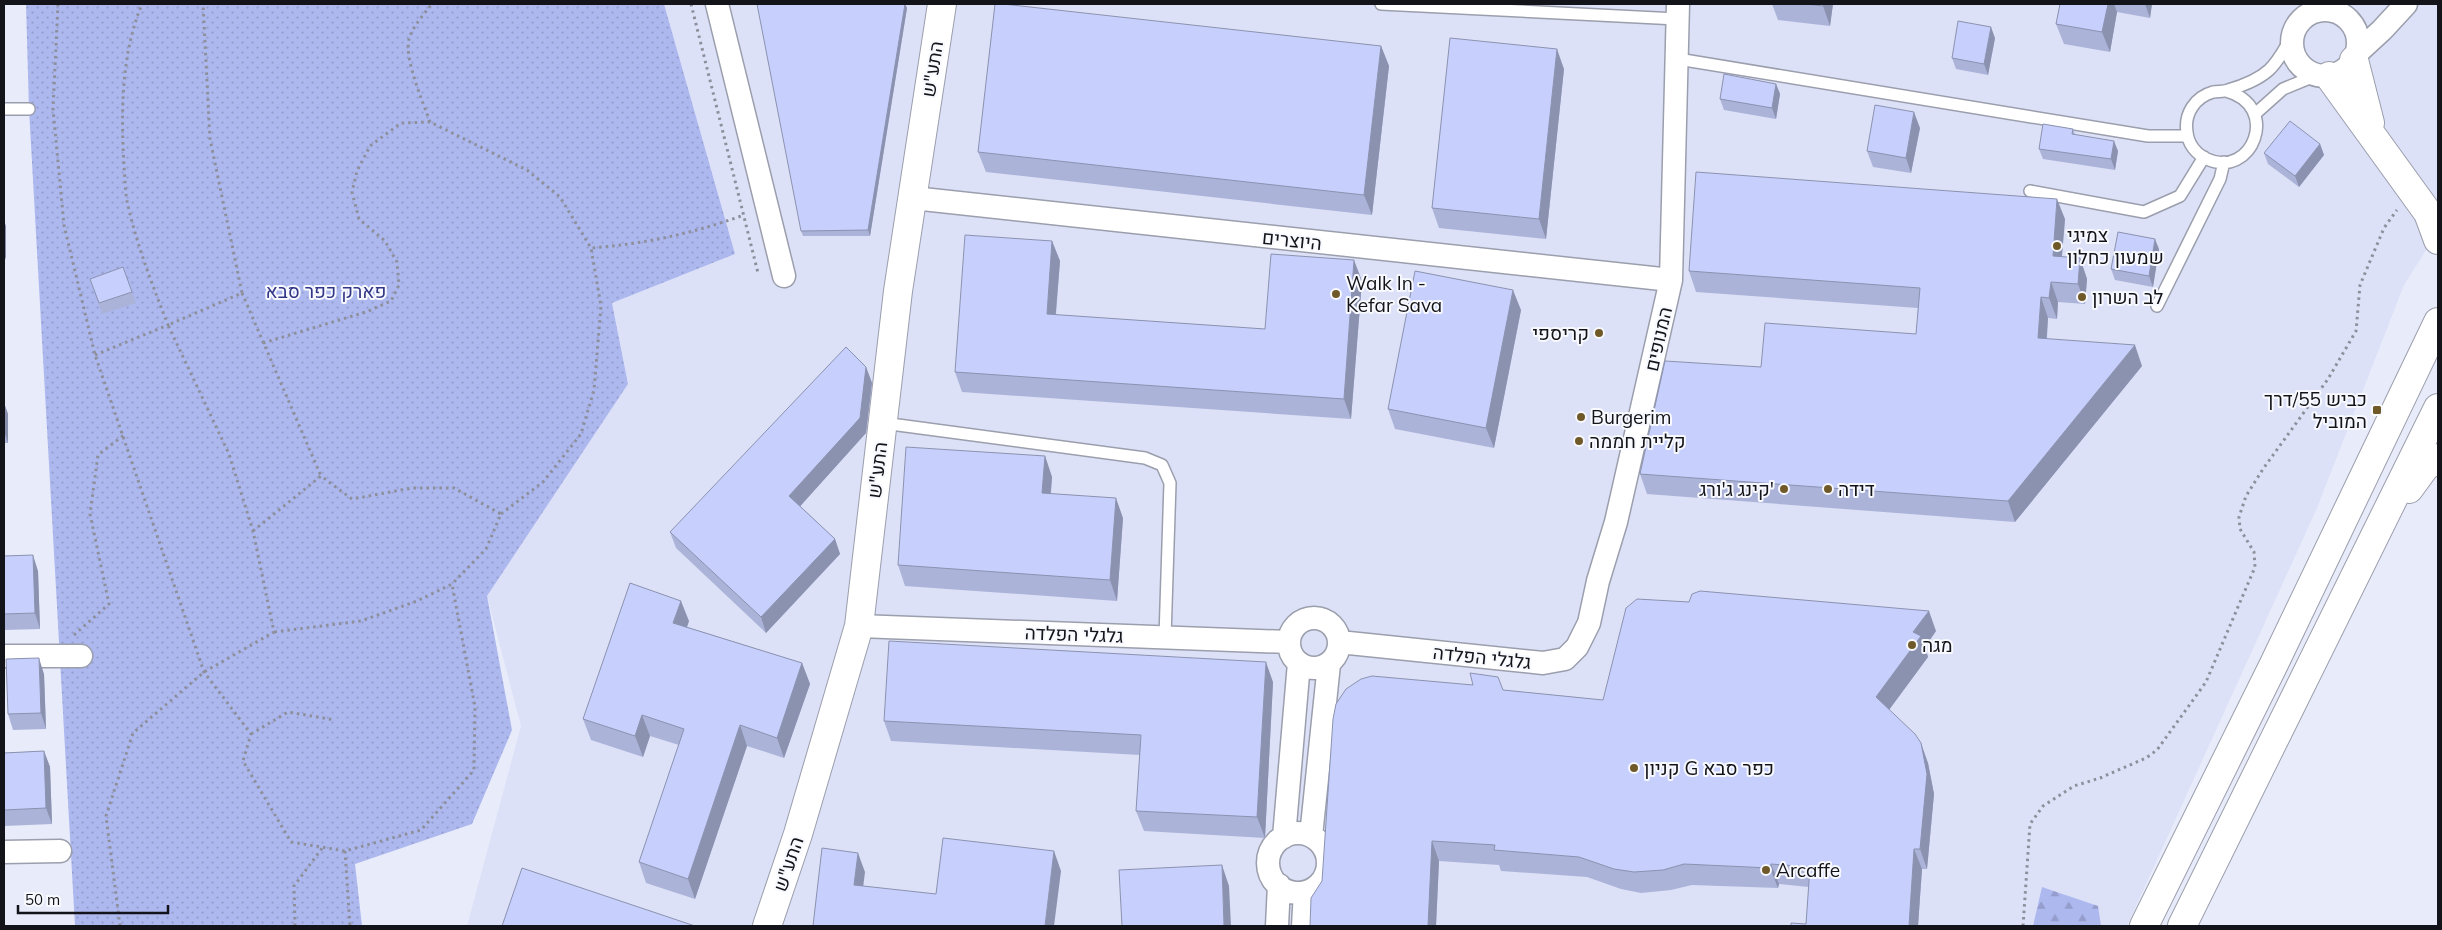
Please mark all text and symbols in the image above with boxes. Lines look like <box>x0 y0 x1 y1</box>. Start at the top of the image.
street label: התע"ש <box>916 39 948 99</box>
place label: צמיגי שמעון כחלון <box>2067 223 2164 269</box>
street label: היוצרים <box>1261 225 1323 255</box>
marker: צמיגי שמעון כחלון <box>2051 240 2063 252</box>
place label: Walk In - Kefar Sava <box>1346 271 1442 317</box>
park label: פארק כפר סבא <box>266 279 386 303</box>
place label: לב השרון <box>2092 285 2164 309</box>
marker: Walk In - Kefar Sava <box>1330 288 1342 300</box>
marker: לב השרון <box>2076 291 2088 303</box>
street label: המנופים <box>1639 304 1677 374</box>
place label: קריספי <box>1532 321 1589 345</box>
marker: קריספי <box>1593 327 1605 339</box>
place label: כביש 55/דרך המוביל <box>2264 387 2367 433</box>
marker: כביש 55/דרך המוביל <box>2371 404 2383 416</box>
place label: Burgerim <box>1591 405 1672 429</box>
marker: Burgerim <box>1575 411 1587 423</box>
place label: קליית חממה <box>1589 429 1686 453</box>
marker: קליית חממה <box>1573 435 1585 447</box>
street label: התע"ש <box>862 440 892 500</box>
place label: קינג ג'ורג' <box>1699 477 1774 501</box>
place label: דידה <box>1838 477 1875 501</box>
marker: קינג ג'ורג' <box>1778 483 1790 495</box>
marker: דידה <box>1822 483 1834 495</box>
street label: גלגלי הפלדה <box>1024 620 1124 648</box>
place label: מגה <box>1922 633 1953 657</box>
marker: מגה <box>1906 639 1918 651</box>
street label: גלגלי הפלדה <box>1432 640 1532 674</box>
place label: קניון G כפר סבא <box>1644 756 1774 780</box>
marker: קניון G כפר סבא <box>1628 762 1640 774</box>
street label: התע"ש <box>767 833 809 895</box>
place label: Arcaffe <box>1776 858 1840 882</box>
marker: Arcaffe <box>1760 864 1772 876</box>
scale bar <box>18 882 168 914</box>
text: 50 m <box>25 890 60 909</box>

